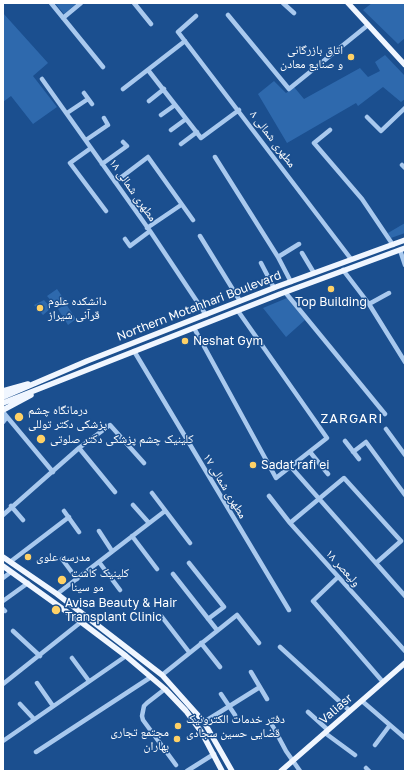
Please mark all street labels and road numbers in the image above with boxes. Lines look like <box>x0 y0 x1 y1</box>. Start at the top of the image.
street label: ۸ مطهری شمالی <box>247 108 299 170</box>
street label: ۱۸ مطهری شمالی <box>106 156 160 224</box>
street label: Northern Motahhari Boulevard <box>115 268 283 344</box>
street label: ۱۷ مطهری شمالی <box>200 451 250 521</box>
street label: ۱۸ ولیعصر <box>322 546 364 590</box>
street label: Valiasr <box>317 691 355 727</box>

